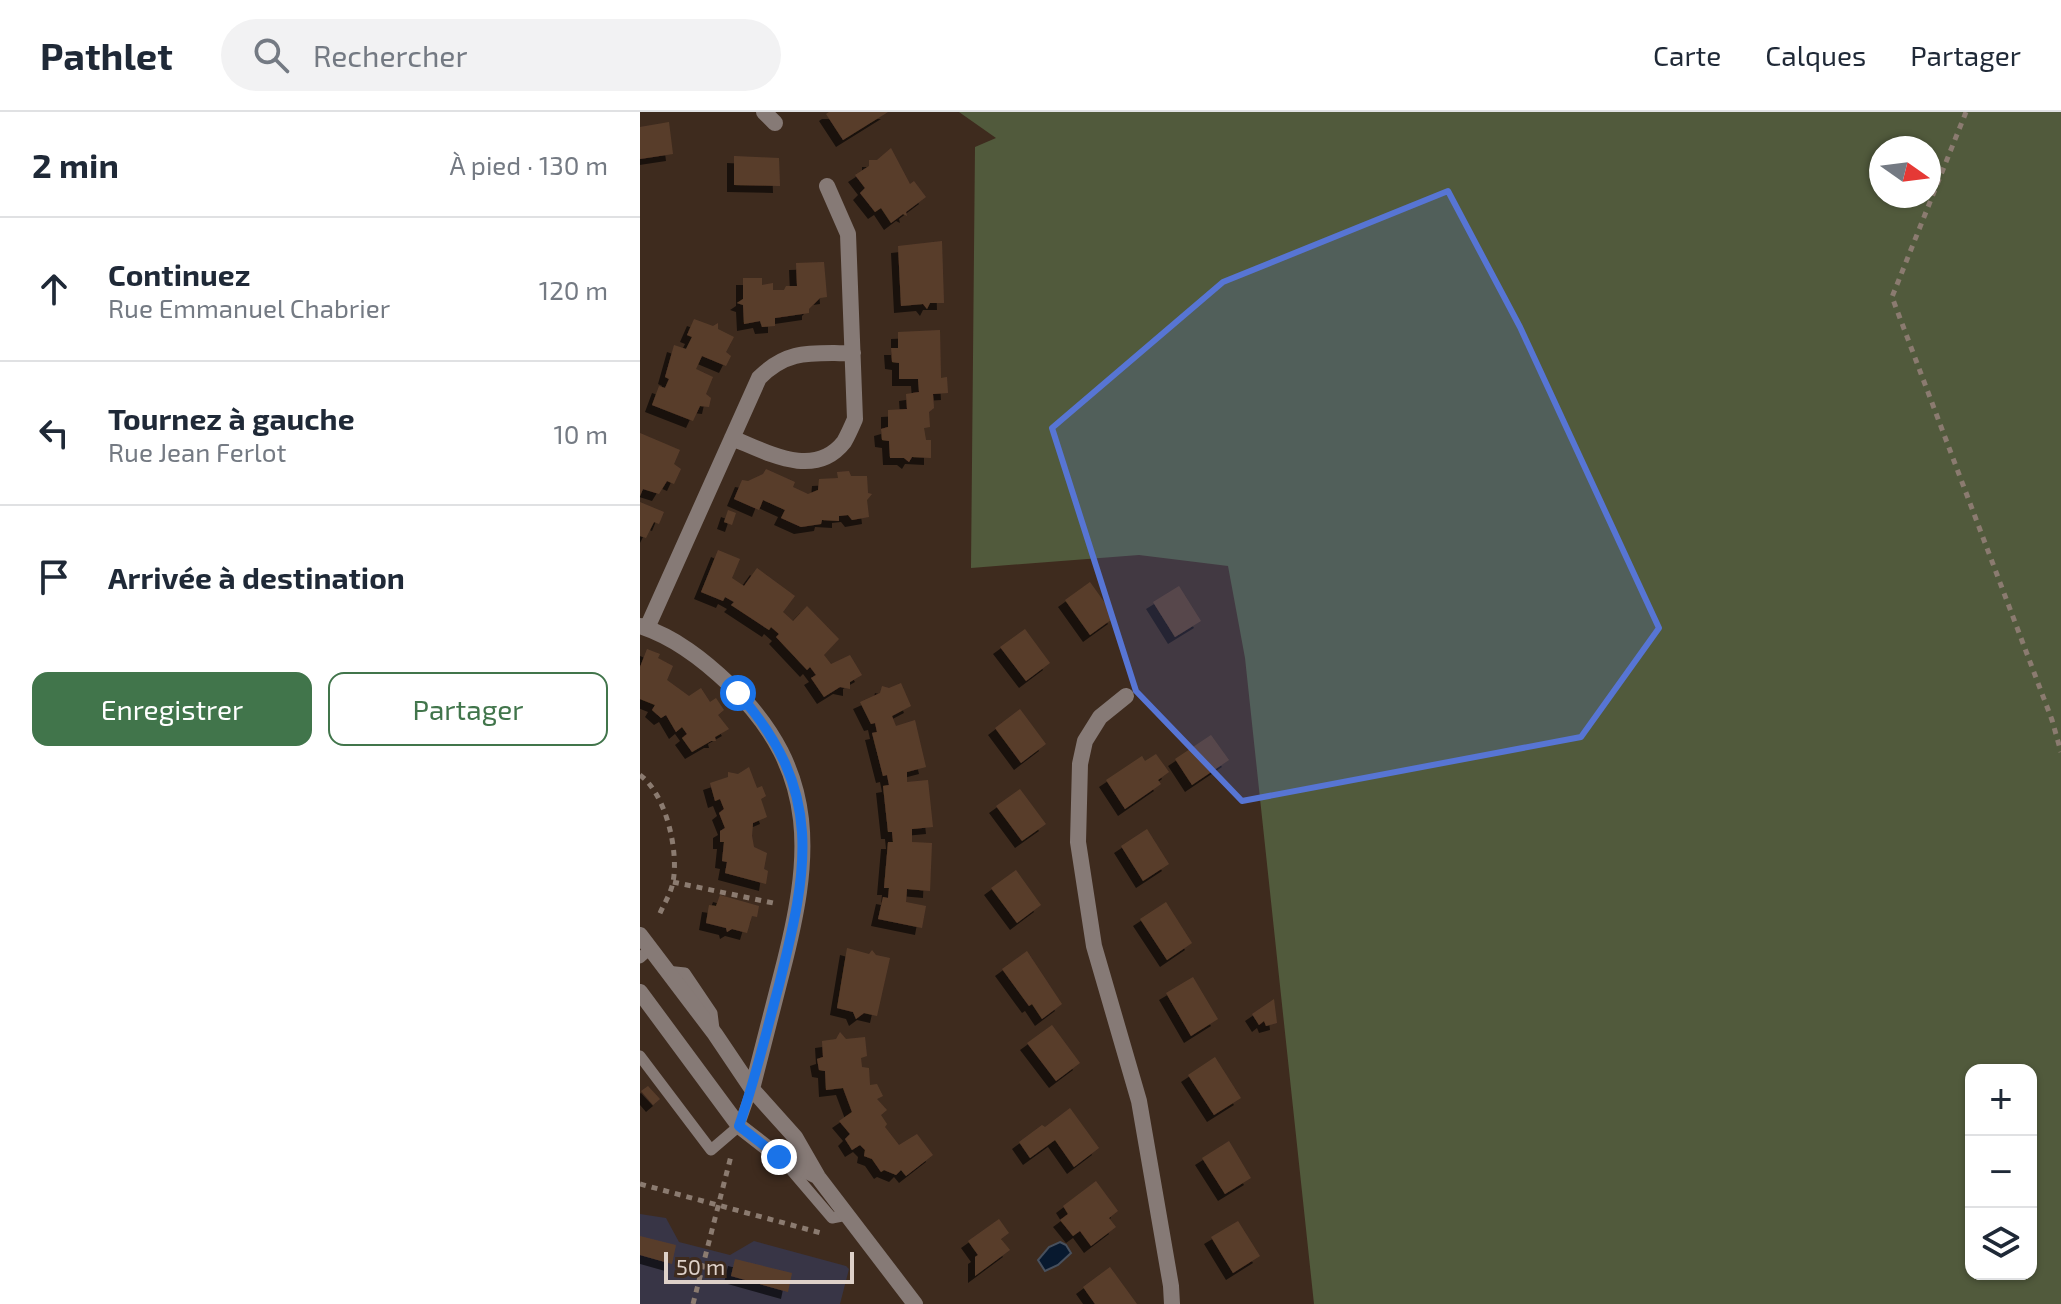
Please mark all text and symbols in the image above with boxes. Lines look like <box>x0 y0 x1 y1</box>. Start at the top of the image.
search box <box>221 19 781 91</box>
text: Pathlet <box>40 32 173 78</box>
icon: search <box>249 33 293 77</box>
text: Rechercher <box>313 37 467 73</box>
text: Carte <box>1653 38 1721 72</box>
text: Calques <box>1765 38 1866 72</box>
text: Partager <box>1910 38 2021 72</box>
north arrow <box>1869 136 1941 208</box>
text: 2 min <box>32 144 119 185</box>
text: À pied · 130 m <box>449 149 608 180</box>
text: Continuez <box>108 256 250 292</box>
icon: ahead <box>32 267 76 311</box>
text: 120 m <box>539 274 608 305</box>
text: Rue Emmanuel Chabrier <box>108 292 390 323</box>
text: Tournez à gauche <box>108 400 355 436</box>
icon: left <box>32 411 76 455</box>
text: 10 m <box>553 418 608 449</box>
text: Rue Jean Ferlot <box>108 436 286 467</box>
icon: arrive <box>32 555 76 599</box>
text: Arrivée à destination <box>108 559 405 595</box>
button: Enregistrer <box>32 672 312 746</box>
button: Partager <box>328 672 608 746</box>
route start <box>720 675 756 711</box>
map controls <box>1965 1064 2037 1280</box>
button: + <box>1965 1064 2037 1136</box>
button: − <box>1965 1136 2037 1208</box>
route end <box>761 1139 797 1175</box>
button: layers <box>1965 1208 2037 1280</box>
scale bar <box>664 1248 854 1284</box>
text: 50 m <box>676 1253 725 1279</box>

